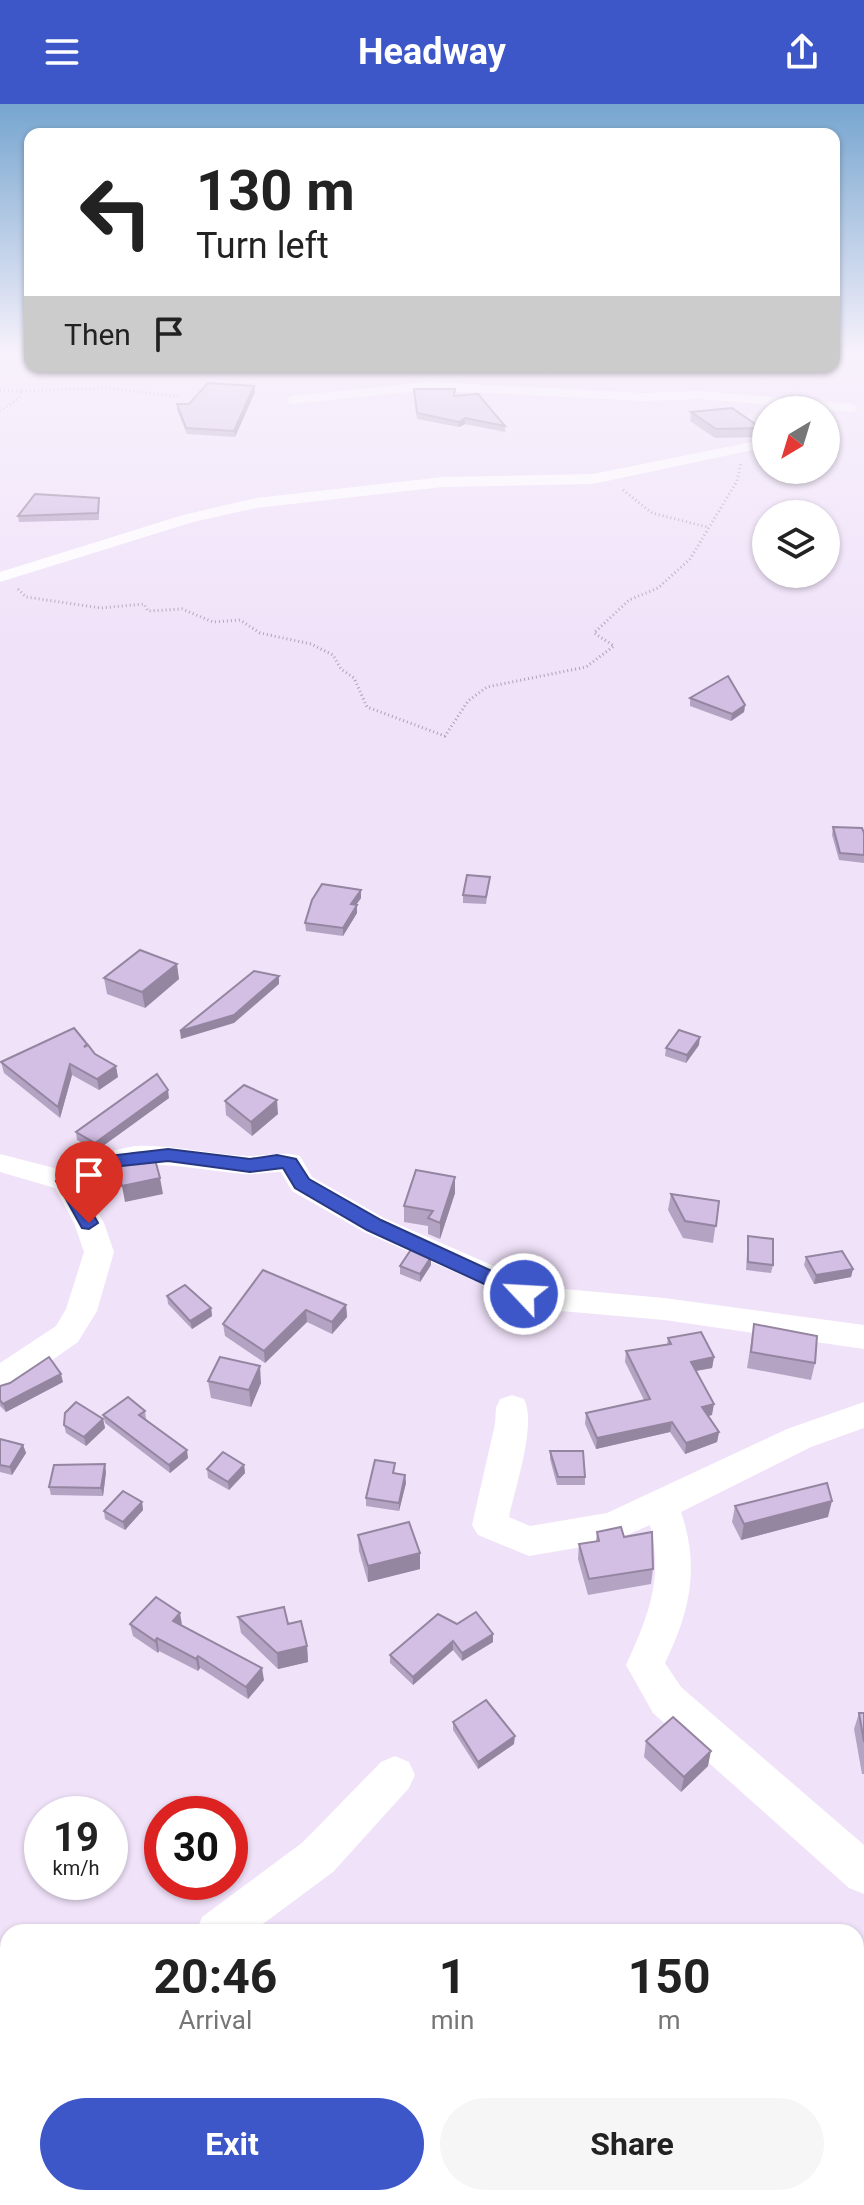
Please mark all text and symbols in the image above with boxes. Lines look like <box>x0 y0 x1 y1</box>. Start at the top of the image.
icon: menu <box>40 30 84 74</box>
icon: share <box>780 30 824 74</box>
text: Headway <box>358 31 506 73</box>
text: 130 m <box>196 158 355 224</box>
icon: left <box>64 160 168 264</box>
text: Turn left <box>196 225 329 267</box>
icon: arrive <box>147 312 191 356</box>
text: Then <box>64 317 131 352</box>
north arrow <box>752 396 840 484</box>
map controls <box>752 396 840 588</box>
button: layers <box>752 500 840 588</box>
pin <box>55 1141 123 1223</box>
icon: arrive <box>67 1153 111 1197</box>
position arrow <box>482 1252 566 1336</box>
speed limit sign: 30 <box>144 1796 248 1900</box>
text: 19 <box>53 1814 99 1861</box>
text: km/h <box>53 1856 99 1880</box>
text: 20:46 <box>154 1948 277 2005</box>
text: 1 <box>439 1948 466 2005</box>
text: 150 <box>628 1948 710 2005</box>
text: Arrival <box>179 2005 252 2035</box>
text: min <box>431 2005 474 2035</box>
text: m <box>658 2005 681 2035</box>
button: Exit <box>40 2098 424 2190</box>
button: Share <box>440 2098 824 2190</box>

